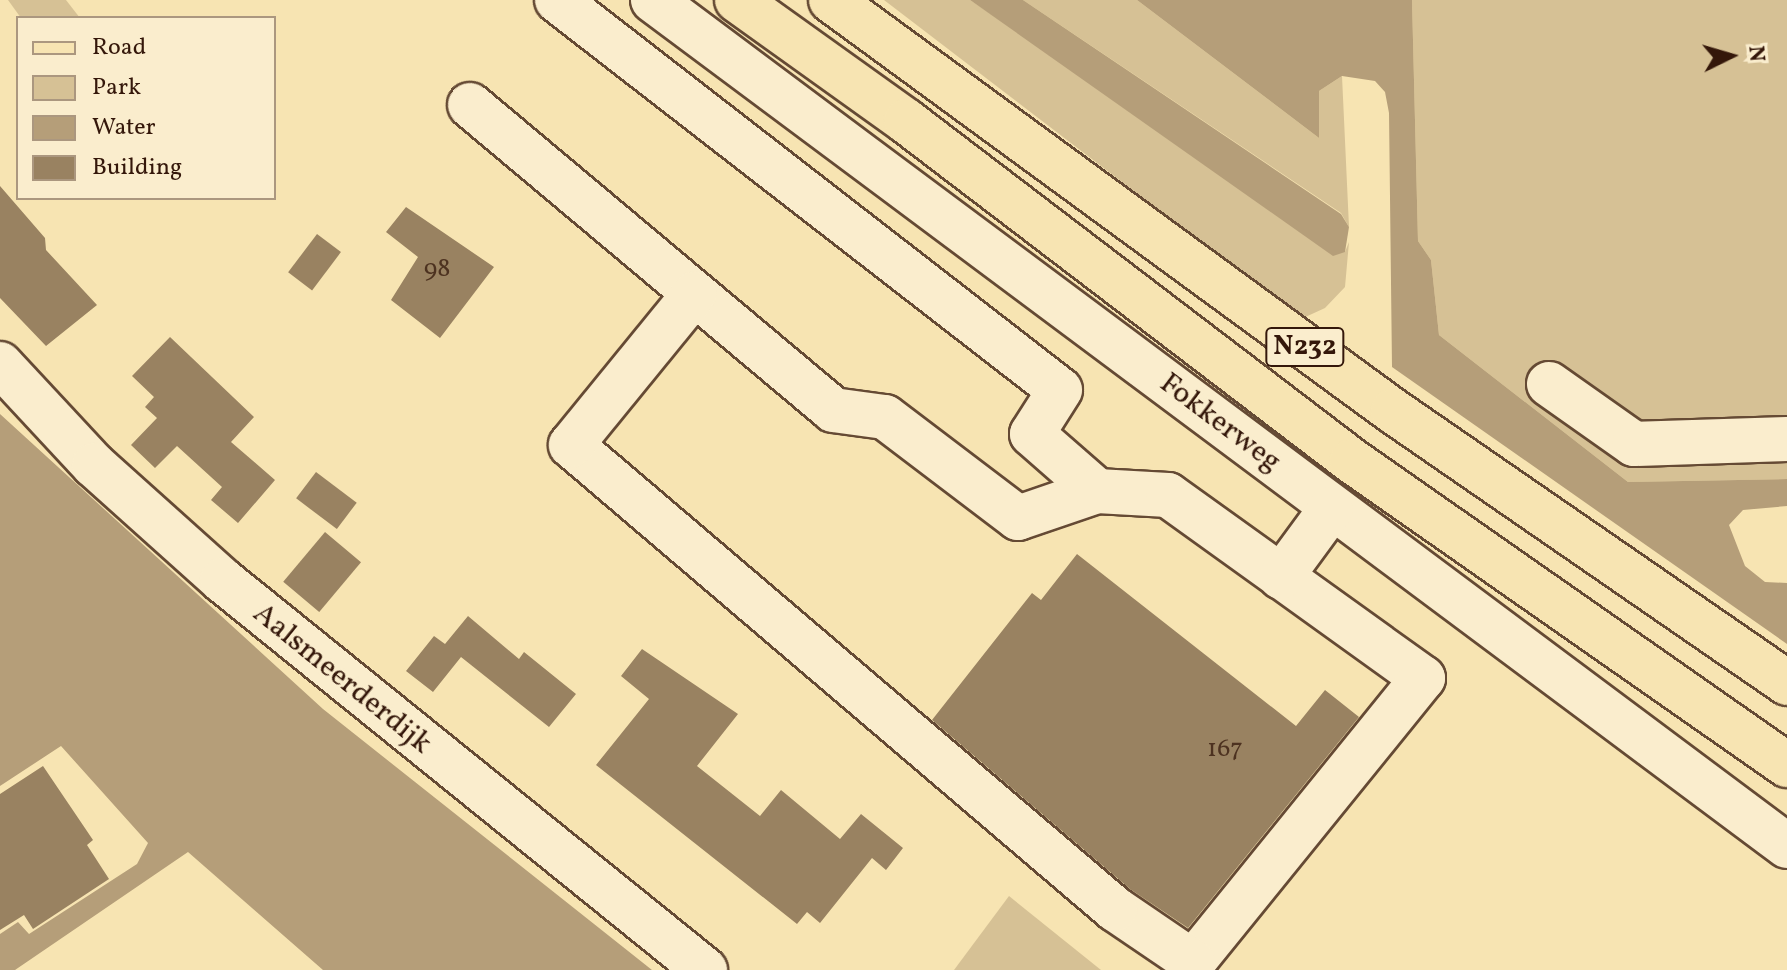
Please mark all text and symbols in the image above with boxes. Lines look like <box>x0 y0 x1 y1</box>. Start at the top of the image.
legend <box>16 16 276 200</box>
north arrow <box>1691 16 1771 96</box>
text: Road <box>92 31 146 65</box>
text: N <box>1739 45 1772 63</box>
text: Park <box>92 71 141 105</box>
text: Water <box>92 111 156 145</box>
text: Building <box>92 151 182 185</box>
house number: 98 <box>424 254 450 286</box>
road number: N232 <box>1265 323 1345 371</box>
street label: Fokkerweg <box>1152 366 1288 480</box>
street label: Aalsmeerderdijk <box>245 596 439 762</box>
house number: 167 <box>1207 734 1243 766</box>

